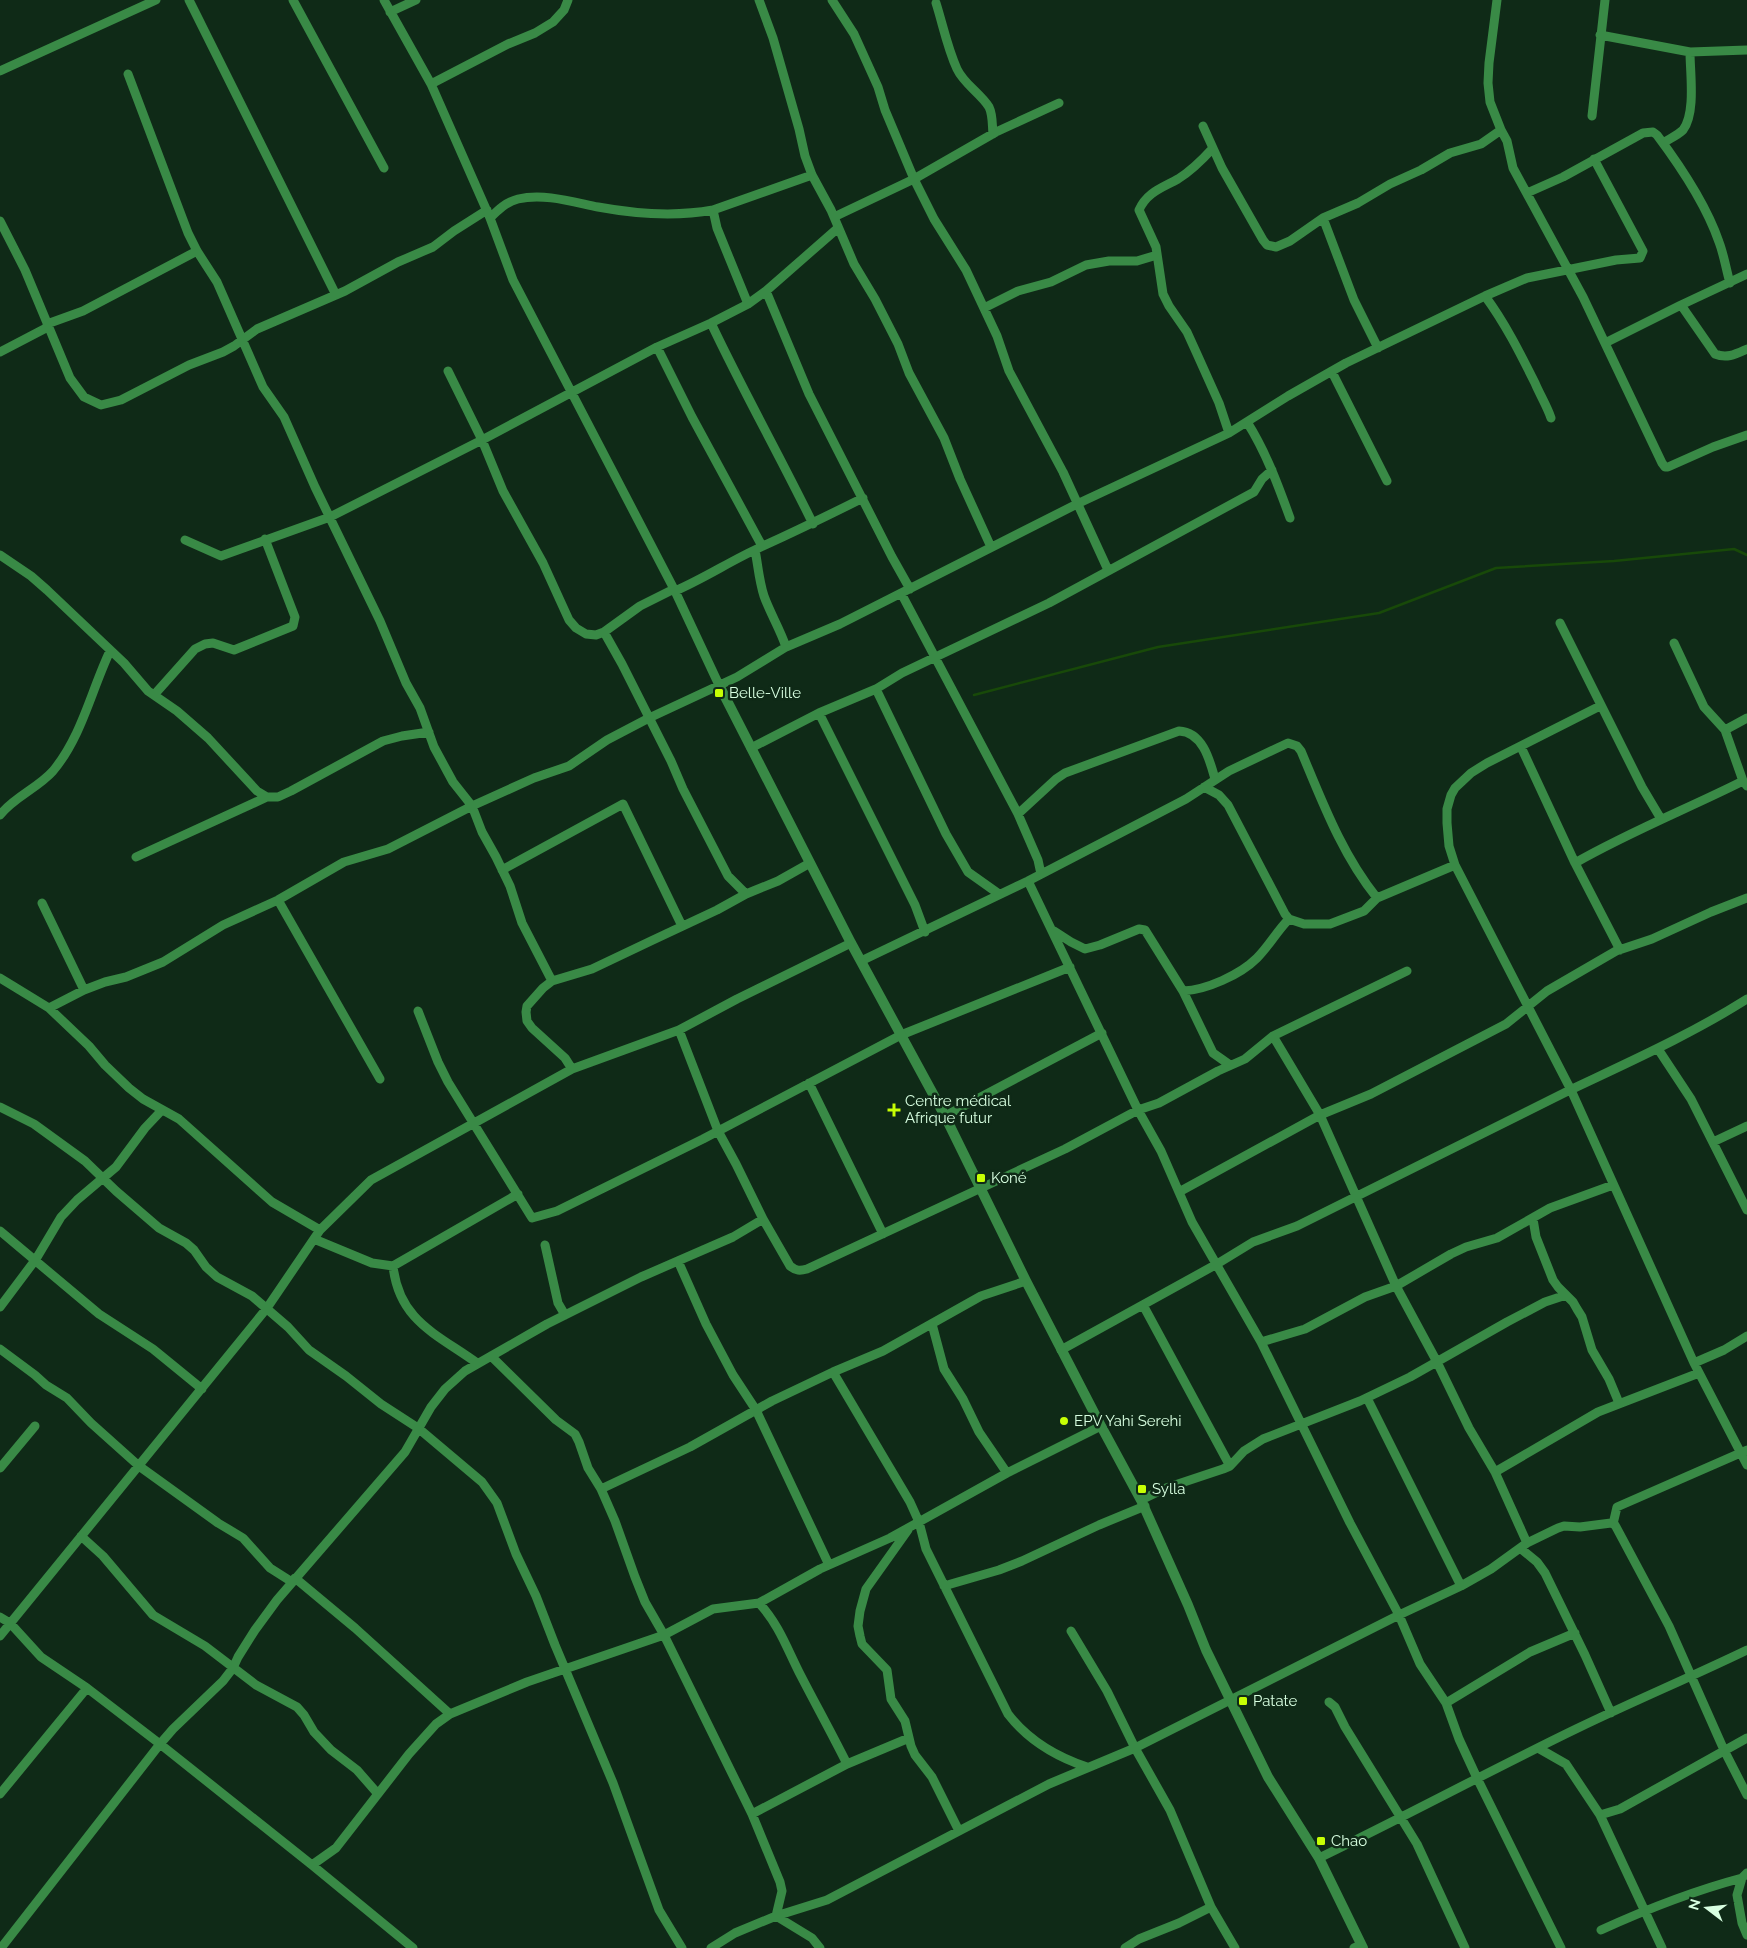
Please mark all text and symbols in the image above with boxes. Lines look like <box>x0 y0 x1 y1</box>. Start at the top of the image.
place label: Belle-Ville <box>729 684 801 702</box>
marker: Belle-Ville <box>713 687 725 699</box>
place label: Centre médical Afrique futur <box>905 1092 1012 1127</box>
marker: Centre médical Afrique futur <box>887 1103 901 1117</box>
place label: Koné <box>991 1169 1027 1187</box>
marker: Koné <box>975 1172 987 1184</box>
place label: EPV Yahi Serehi <box>1074 1412 1181 1430</box>
marker: EPV Yahi Serehi <box>1058 1415 1070 1427</box>
place label: Sylla <box>1152 1480 1185 1498</box>
marker: Sylla <box>1136 1483 1148 1495</box>
place label: Patate <box>1253 1692 1297 1710</box>
marker: Patate <box>1237 1695 1249 1707</box>
place label: Chao <box>1331 1832 1367 1850</box>
marker: Chao <box>1315 1835 1327 1847</box>
north arrow <box>1682 1883 1732 1933</box>
text: N <box>1685 1897 1704 1912</box>

